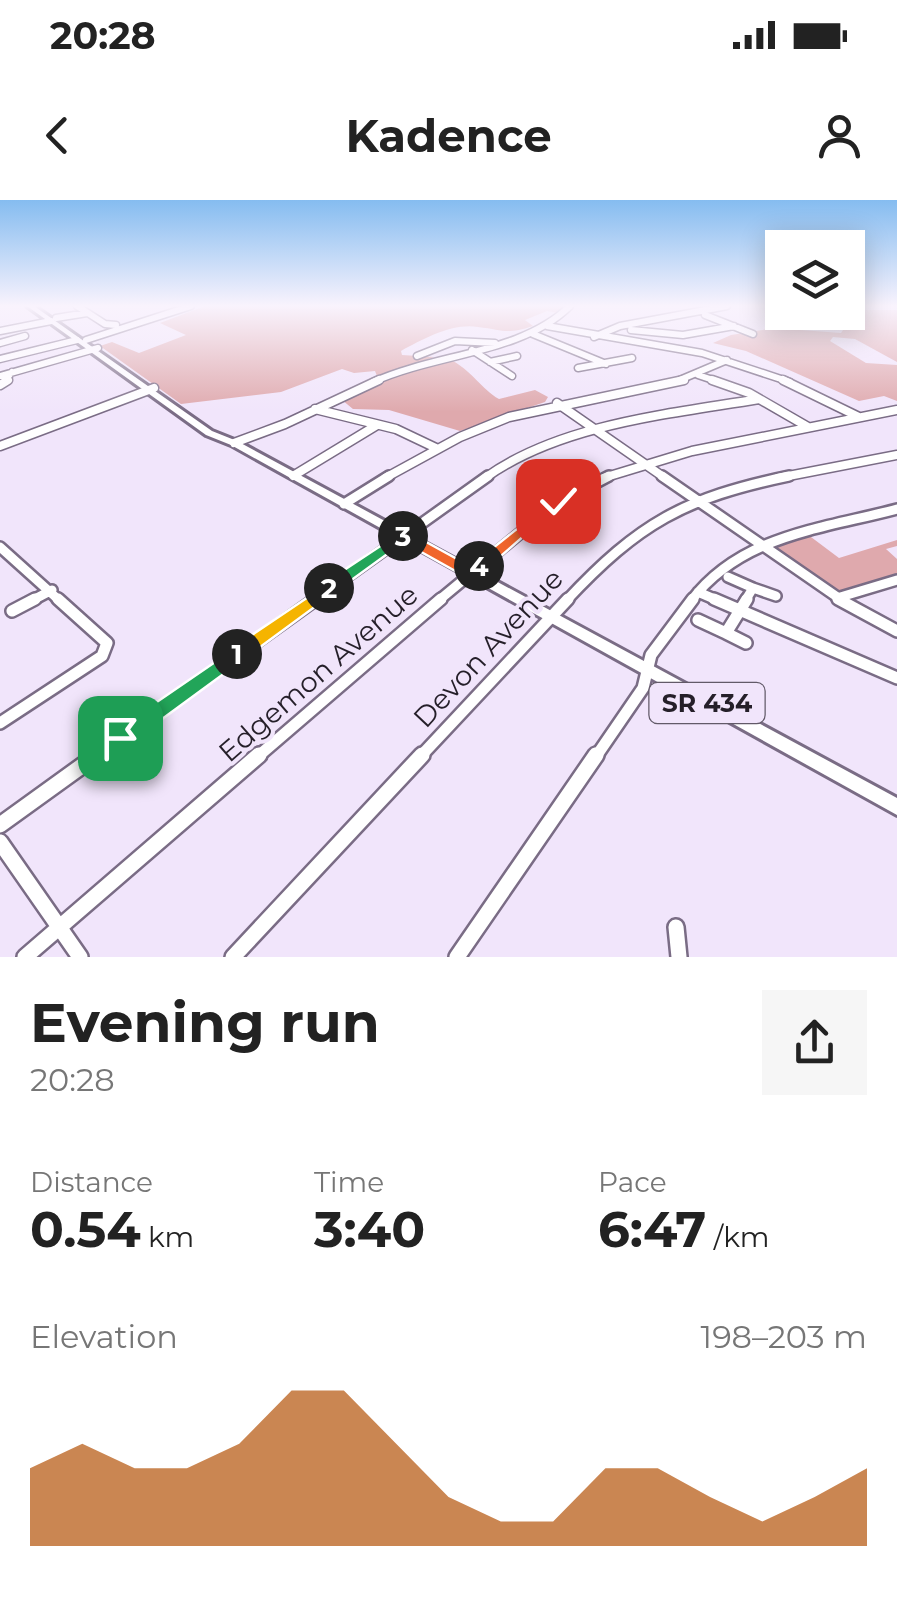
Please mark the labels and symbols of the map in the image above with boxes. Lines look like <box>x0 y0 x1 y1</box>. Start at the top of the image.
pin <box>516 459 601 544</box>
pin: 3 <box>378 511 428 561</box>
pin: 4 <box>454 541 504 591</box>
street label: Devon Avenue <box>406 562 570 734</box>
pin: 2 <box>304 563 354 613</box>
street label: Edgemon Avenue <box>211 577 425 769</box>
pin: 1 <box>212 629 262 679</box>
road number: SR 434 <box>650 683 764 723</box>
pin <box>78 696 163 781</box>

